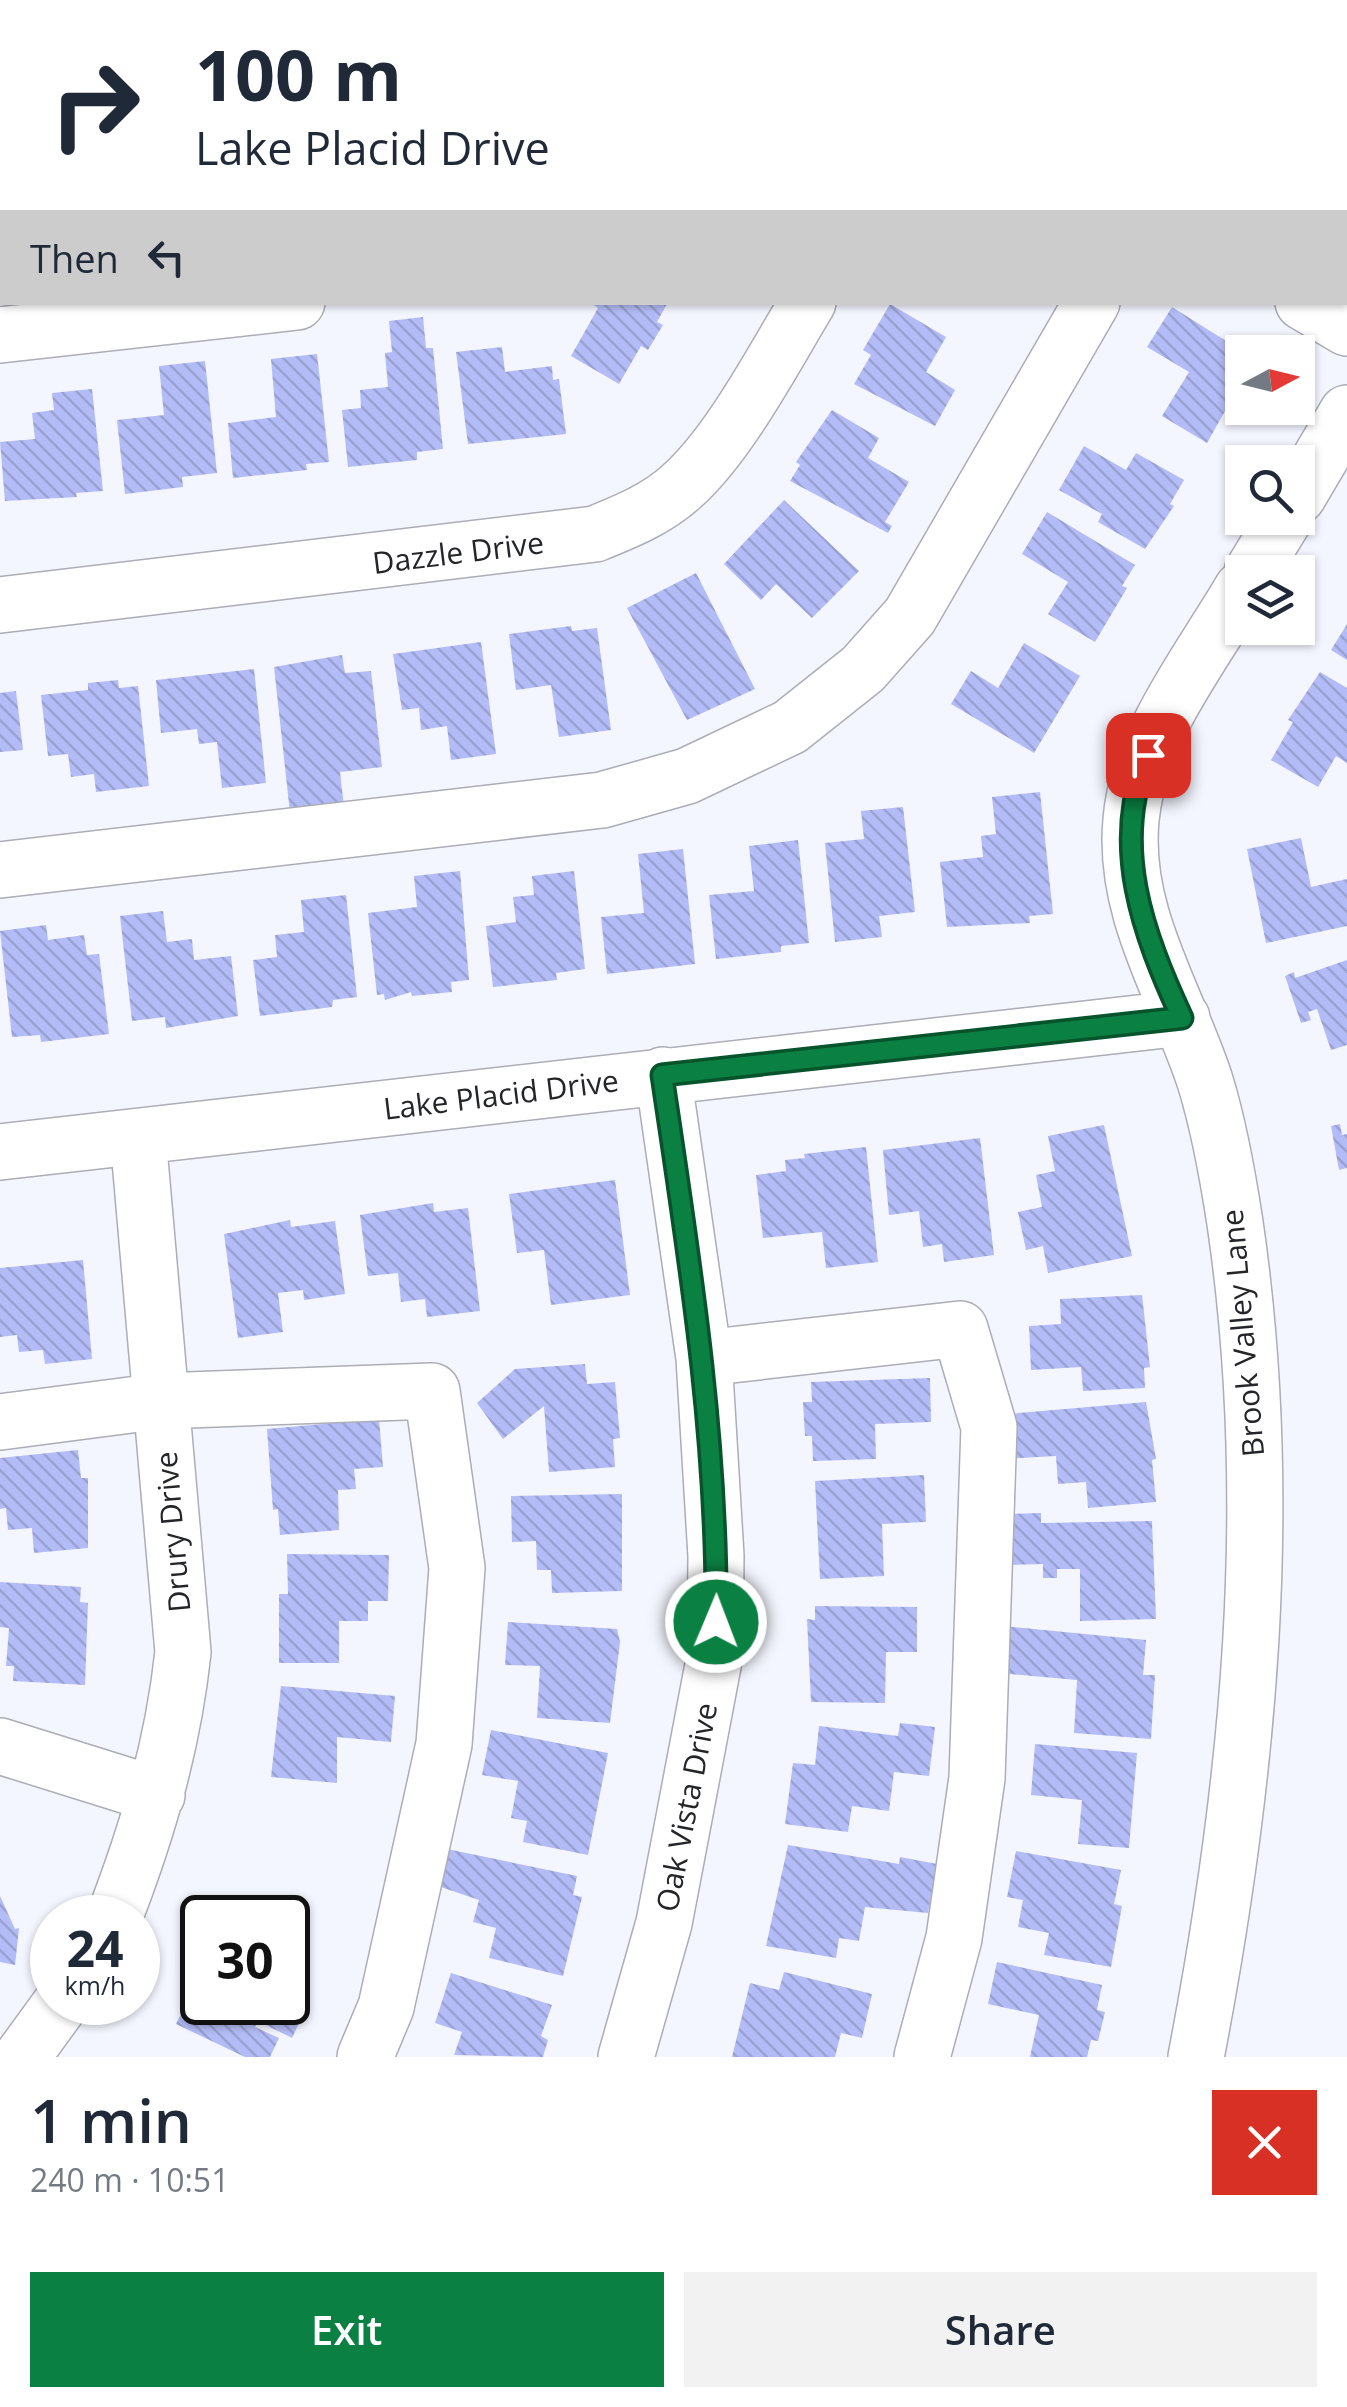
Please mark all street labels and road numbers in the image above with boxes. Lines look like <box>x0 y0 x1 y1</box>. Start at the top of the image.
street label: Dazzle Drive <box>370 521 546 583</box>
street label: Lake Placid Drive <box>381 1059 621 1129</box>
street label: Brook Valley Lane <box>1211 1208 1273 1458</box>
street label: Drury Drive <box>145 1450 199 1614</box>
street label: Oak Vista Drive <box>646 1699 726 1915</box>

